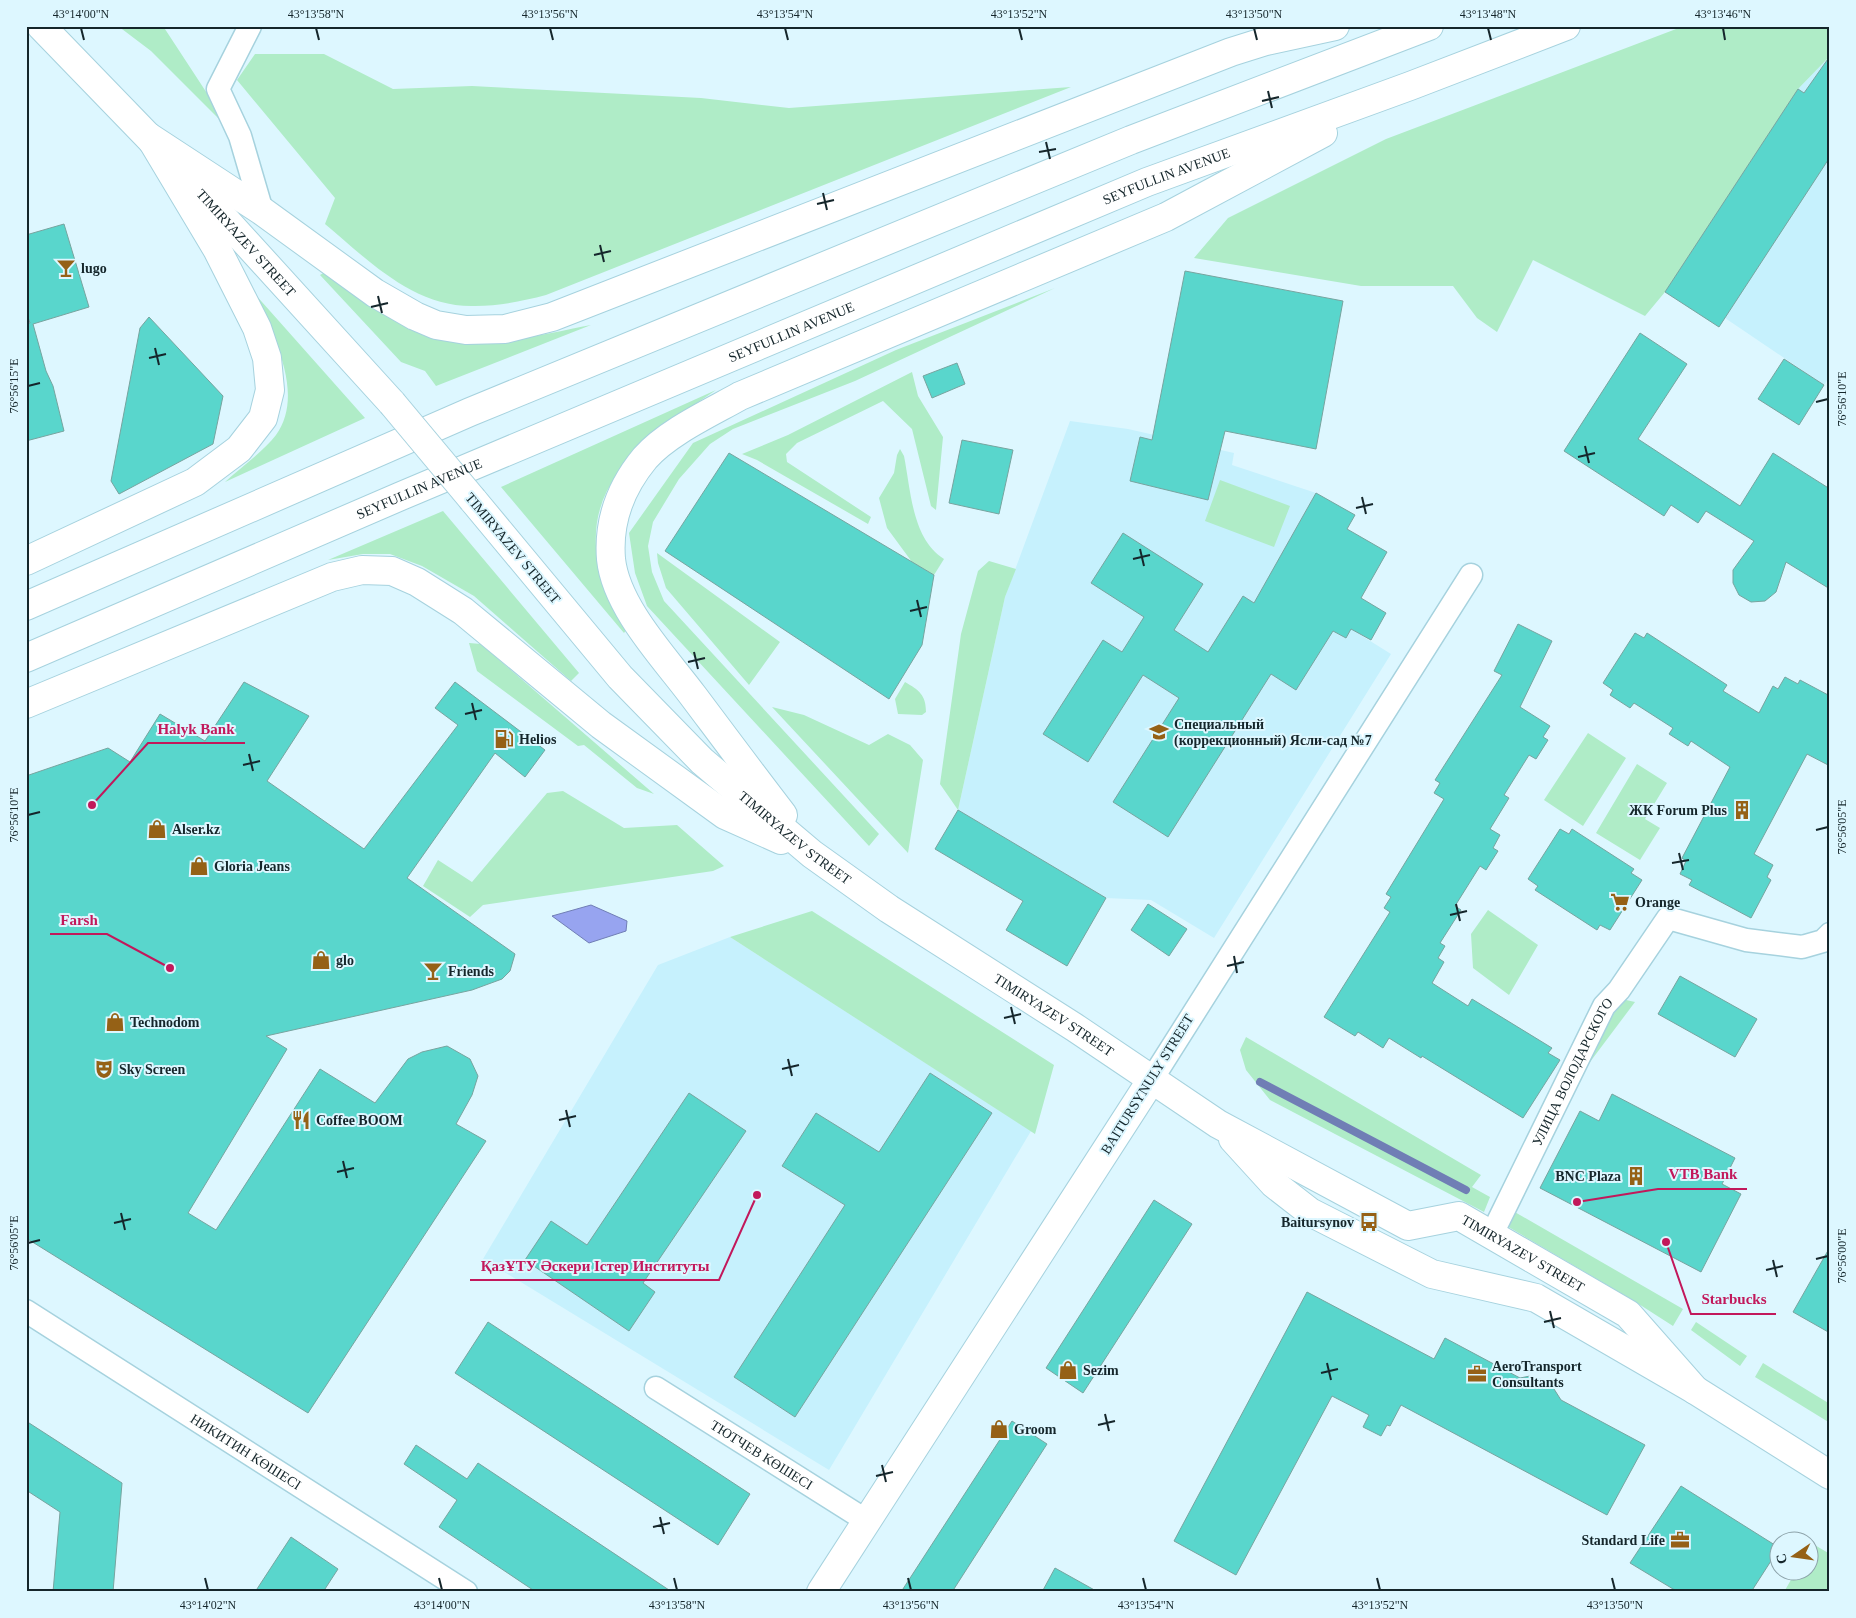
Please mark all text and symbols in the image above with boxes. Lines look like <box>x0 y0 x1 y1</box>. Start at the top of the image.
text: 43°14'00"N <box>53 7 110 21</box>
text: 43°13'58"N <box>288 7 345 21</box>
text: 43°13'56"N <box>522 7 579 21</box>
text: 43°13'54"N <box>757 7 814 21</box>
text: 43°13'52"N <box>991 7 1048 21</box>
text: 43°13'50"N <box>1226 7 1283 21</box>
text: 43°13'48"N <box>1460 7 1517 21</box>
text: 43°13'46"N <box>1695 7 1752 21</box>
street label: SEYFULLIN AVENUE <box>1101 145 1232 208</box>
street label: TIMIRYAZEV STREET <box>193 186 299 300</box>
bar icon: lugo <box>55 257 77 279</box>
place label: lugo <box>81 261 107 276</box>
street label: SEYFULLIN AVENUE <box>726 299 857 365</box>
text: 76°56'15"E <box>7 358 21 414</box>
text: 76°56'10"E <box>1835 371 1849 427</box>
street label: SEYFULLIN AVENUE <box>354 456 484 522</box>
street label: TIMIRYAZEV STREET <box>462 490 563 607</box>
callout: Halyk Bank <box>148 713 245 743</box>
place label: Специальный (коррекционный) Ясли-сад №7 <box>1174 717 1372 749</box>
text: Halyk Bank <box>157 721 235 737</box>
school or university icon: Специальный (коррекционный) Ясли-сад №7 <box>1148 721 1170 743</box>
fuel station icon: Helios <box>493 728 515 750</box>
place label: Helios <box>519 732 557 747</box>
text: 76°56'10"E <box>7 787 21 843</box>
street label: TIMIRYAZEV STREET <box>736 788 854 888</box>
building icon: ЖК Forum Plus <box>1731 799 1753 821</box>
text: 76°56'05"E <box>1835 799 1849 855</box>
place label: ЖК Forum Plus <box>1629 803 1728 818</box>
shop icon: Alser.kz <box>146 818 168 840</box>
place label: Alser.kz <box>172 822 220 837</box>
shop icon: Gloria Jeans <box>188 855 210 877</box>
place label: Gloria Jeans <box>214 859 290 874</box>
supermarket icon: Orange <box>1609 891 1631 913</box>
place label: Orange <box>1635 895 1680 910</box>
callout: Farsh <box>50 904 107 934</box>
text: Farsh <box>60 912 98 928</box>
shop icon: glo <box>310 949 332 971</box>
place label: glo <box>336 953 354 968</box>
bar icon: Friends <box>422 960 444 982</box>
place label: Friends <box>448 964 494 979</box>
street label: TIMIRYAZEV STREET <box>991 971 1117 1060</box>
street label: УЛИЦА ВОЛОДАРСКОГО <box>1529 995 1616 1148</box>
shop icon: Technodom <box>104 1011 126 1033</box>
street label: BAITURSYNULY STREET <box>1098 1011 1197 1157</box>
place label: Technodom <box>130 1015 200 1030</box>
theatre icon: Sky Screen <box>93 1058 115 1080</box>
place label: Sky Screen <box>119 1062 185 1077</box>
restaurant icon: Coffee BOOM <box>290 1109 312 1131</box>
place label: Coffee BOOM <box>316 1113 403 1128</box>
callout: VTB Bank <box>1658 1159 1747 1189</box>
building icon: BNC Plaza <box>1625 1165 1647 1187</box>
text: VTB Bank <box>1669 1166 1738 1182</box>
place label: BNC Plaza <box>1555 1169 1621 1184</box>
bus stop icon: Baitursynov <box>1358 1211 1380 1233</box>
street label: TIMIRYAZEV STREET <box>1459 1212 1587 1295</box>
text: 76°56'05"E <box>7 1215 21 1271</box>
place label: Baitursynov <box>1281 1215 1354 1230</box>
text: 76°56'00"E <box>1835 1228 1849 1284</box>
callout: ҚазҰТУ Әскери Істер Институты <box>470 1250 719 1280</box>
text: ҚазҰТУ Әскери Істер Институты <box>481 1258 710 1274</box>
callout: Starbucks <box>1691 1284 1776 1314</box>
text: Starbucks <box>1701 1291 1767 1307</box>
shop icon: Sezim <box>1057 1359 1079 1381</box>
place label: AeroTransport Consultants <box>1492 1359 1582 1390</box>
place label: Sezim <box>1083 1363 1119 1378</box>
office icon: AeroTransport Consultants <box>1466 1363 1488 1385</box>
street label: НИКИТИН КӨШЕСІ <box>188 1411 304 1493</box>
street label: ТЮТЧЕВ КӨШЕСІ <box>708 1417 816 1493</box>
shop icon: Groom <box>988 1418 1010 1440</box>
place label: Groom <box>1014 1422 1057 1437</box>
office icon: Standard Life <box>1669 1529 1691 1551</box>
north arrow <box>1768 1530 1818 1580</box>
place label: Standard Life <box>1581 1533 1665 1548</box>
text: С <box>1773 1552 1790 1565</box>
text: 43°14'02"N <box>180 1598 237 1612</box>
text: 43°14'00"N <box>414 1598 471 1612</box>
text: 43°13'58"N <box>649 1598 706 1612</box>
text: 43°13'56"N <box>883 1598 940 1612</box>
text: 43°13'54"N <box>1118 1598 1175 1612</box>
text: 43°13'52"N <box>1352 1598 1409 1612</box>
text: 43°13'50"N <box>1587 1598 1644 1612</box>

